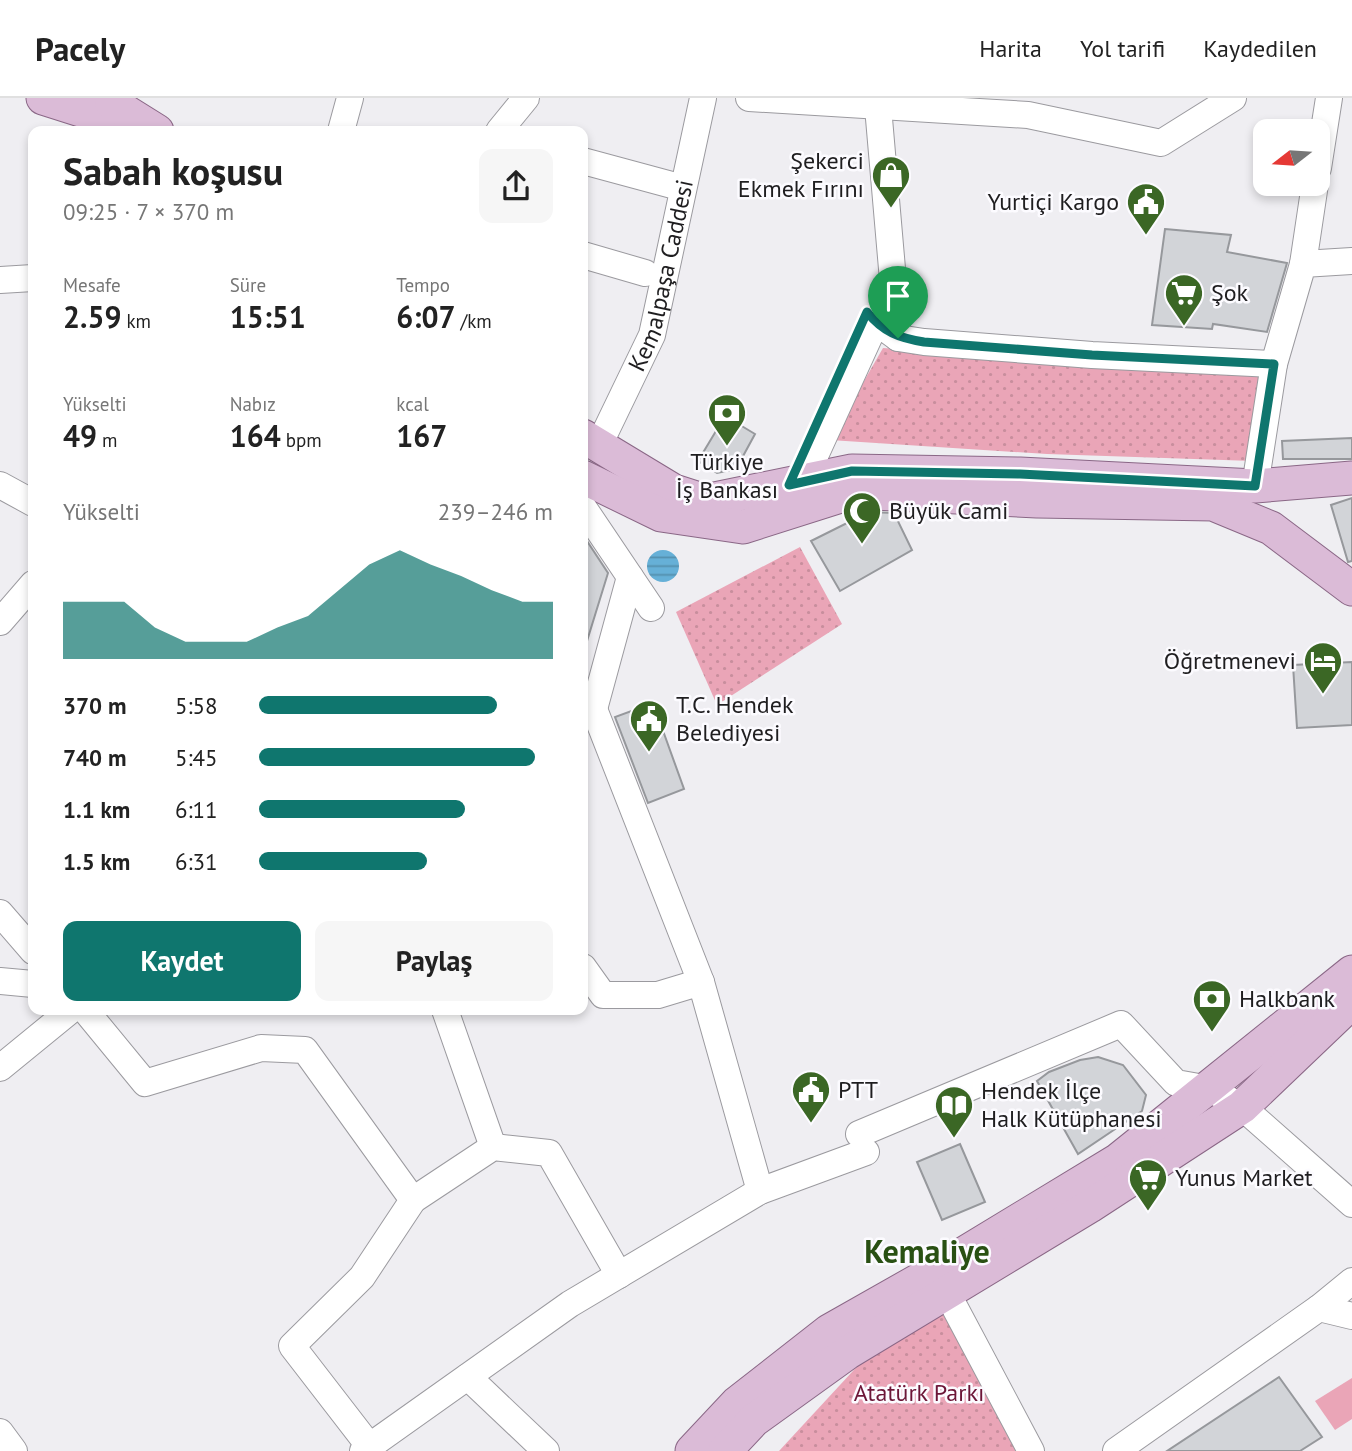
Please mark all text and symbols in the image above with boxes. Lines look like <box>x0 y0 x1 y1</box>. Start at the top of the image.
text: Pacely <box>35 27 125 70</box>
text: Harita <box>979 33 1042 64</box>
text: Yol tarifi <box>1080 33 1165 64</box>
text: Kaydedilen <box>1203 33 1317 64</box>
north arrow <box>1253 119 1330 196</box>
map controls <box>1253 119 1330 196</box>
place label: Şekerci Ekmek Fırını <box>738 145 864 204</box>
text: Sabah koşusu <box>63 146 283 195</box>
button: share <box>479 149 553 223</box>
shop icon: Şekerci Ekmek Fırını <box>870 154 912 209</box>
street label: Kemalpaşa Caddesi <box>621 177 700 376</box>
public building icon: Yurtiçi Kargo <box>1125 181 1167 236</box>
place label: Yurtiçi Kargo <box>988 186 1119 217</box>
text: 09:25 · 7 × 370 m <box>63 197 234 226</box>
pin <box>868 266 928 338</box>
supermarket icon: Şok <box>1163 272 1205 327</box>
text: Mesafe <box>63 273 121 297</box>
text: Süre <box>230 273 266 297</box>
text: Tempo <box>396 273 450 297</box>
icon: arrive <box>879 277 917 315</box>
place label: Şok <box>1211 277 1249 308</box>
text: 2.59 <box>63 297 121 336</box>
text: 15:51 <box>230 297 306 336</box>
text: 6:07 <box>396 297 455 336</box>
text: km <box>121 309 151 333</box>
text: /km <box>455 309 492 333</box>
text: Yükselti <box>63 392 127 416</box>
text: Nabız <box>230 392 276 416</box>
text: kcal <box>396 392 429 416</box>
bank icon: Türkiye İş Bankası <box>706 392 748 447</box>
text: 49 <box>63 416 97 455</box>
text: 164 <box>230 416 281 455</box>
text: 167 <box>396 416 447 455</box>
text: m <box>97 428 118 452</box>
text: bpm <box>281 428 322 452</box>
place label: Türkiye İş Bankası <box>676 446 778 505</box>
mosque icon: Büyük Cami <box>841 490 883 545</box>
place label: Büyük Cami <box>889 495 1008 526</box>
text: Yükselti <box>63 497 140 526</box>
text: 239–246 m <box>438 497 553 526</box>
hotel icon: Öğretmenevi <box>1302 640 1344 695</box>
place label: Öğretmenevi <box>1164 645 1296 676</box>
place label: T.C. Hendek Belediyesi <box>676 689 794 748</box>
text: 370 m <box>63 691 126 720</box>
text: 5:58 <box>175 691 218 720</box>
public building icon: T.C. Hendek Belediyesi <box>628 698 670 753</box>
text: 740 m <box>63 743 126 772</box>
text: 5:45 <box>175 743 218 772</box>
text: 1.1 km <box>63 795 130 824</box>
text: 6:11 <box>175 795 218 824</box>
text: 1.5 km <box>63 847 130 876</box>
text: 6:31 <box>175 847 218 876</box>
button: Kaydet <box>63 921 301 1001</box>
button: Paylaş <box>315 921 553 1001</box>
bank icon: Halkbank <box>1191 978 1233 1033</box>
place label: Halkbank <box>1239 983 1336 1014</box>
public building icon: PTT <box>790 1069 832 1124</box>
place label: PTT <box>838 1074 878 1105</box>
place label: Hendek İlçe Halk Kütüphanesi <box>981 1075 1162 1134</box>
library icon: Hendek İlçe Halk Kütüphanesi <box>933 1084 975 1139</box>
supermarket icon: Yunus Market <box>1127 1157 1169 1212</box>
place label: Yunus Market <box>1175 1162 1313 1193</box>
district label: Kemaliye <box>864 1230 990 1272</box>
park label: Atatürk Parkı <box>854 1377 984 1408</box>

